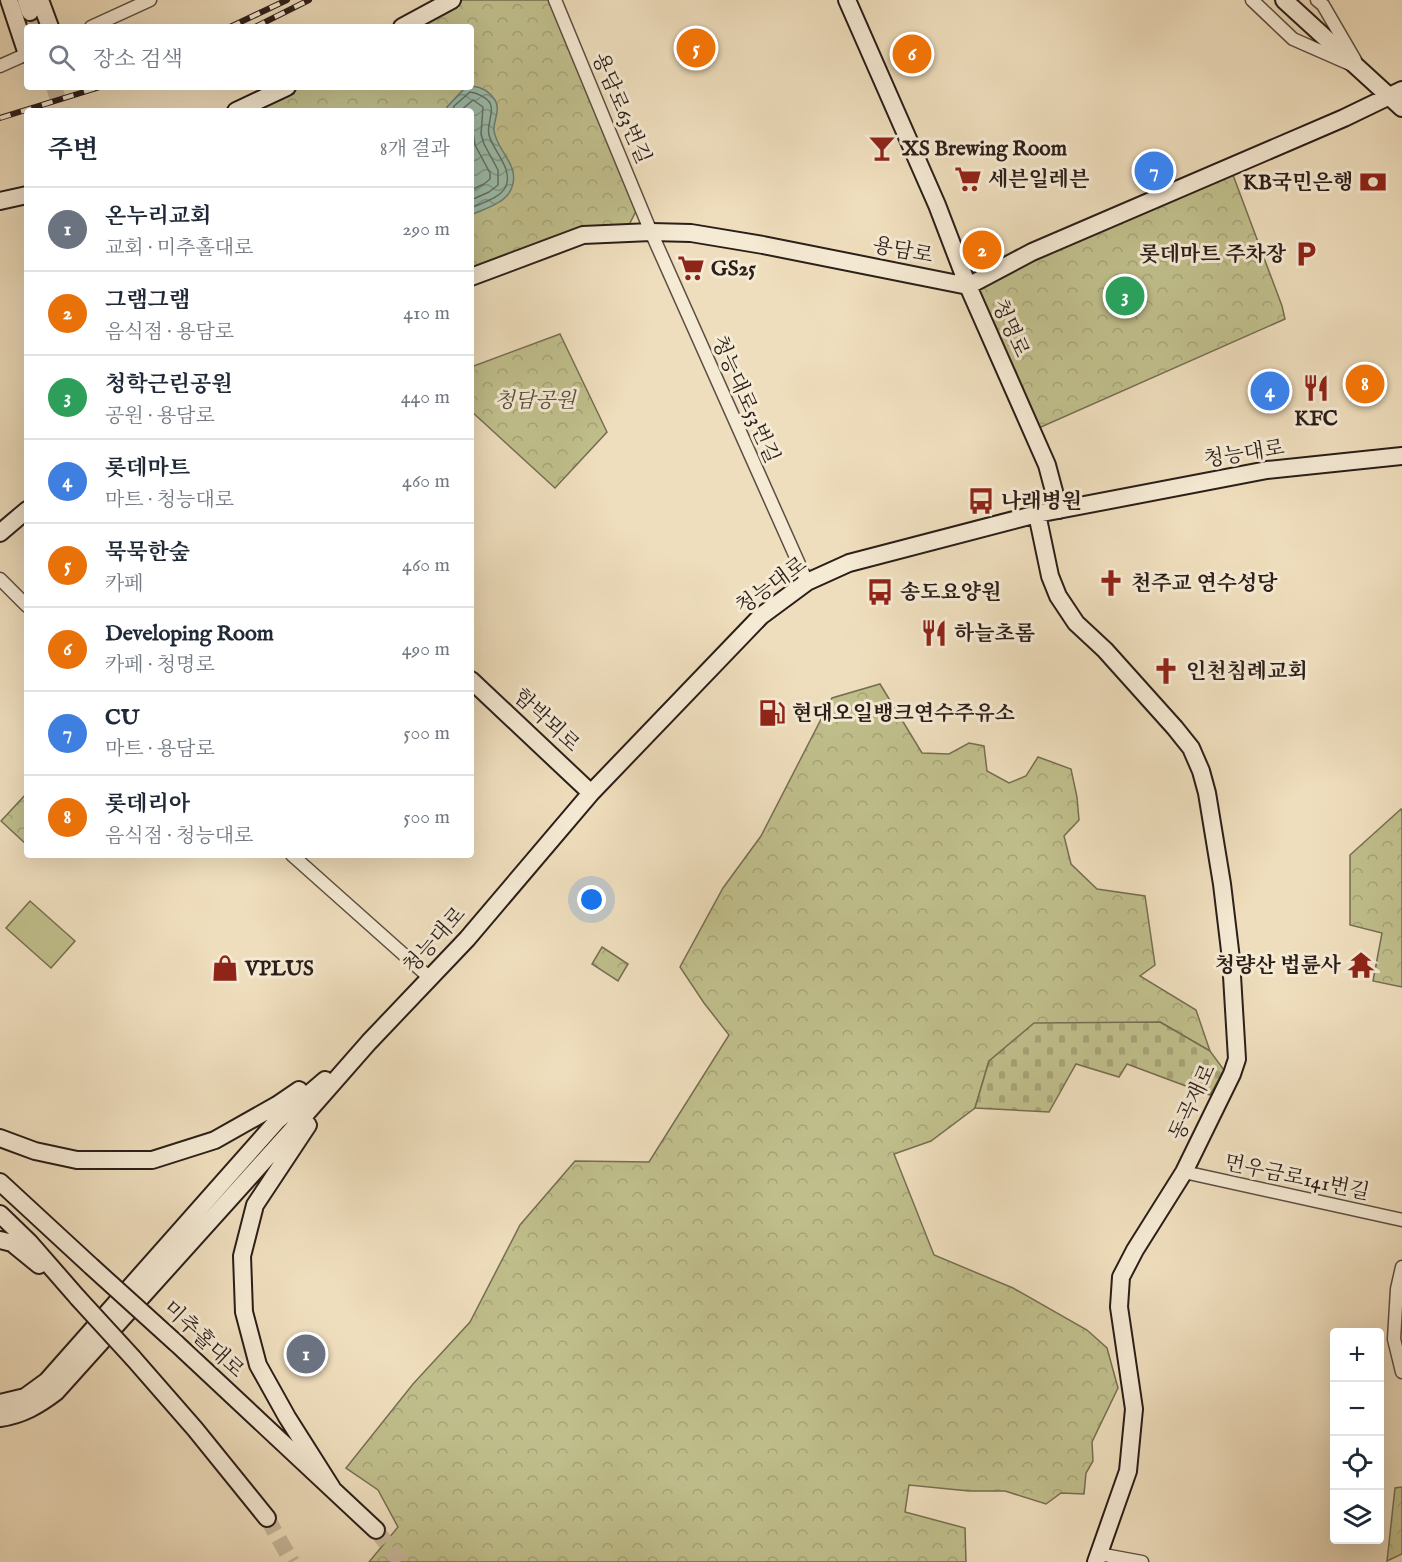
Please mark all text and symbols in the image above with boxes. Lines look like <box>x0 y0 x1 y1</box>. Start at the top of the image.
search box <box>24 24 474 90</box>
pin: 5 <box>676 26 716 70</box>
pin: 6 <box>892 32 932 76</box>
icon: search <box>45 41 78 74</box>
text: 장소 검색 <box>93 46 183 74</box>
street label: 용담로63번길 <box>585 49 656 168</box>
bar icon: XS Brewing Room <box>867 133 897 163</box>
text: 주변 <box>48 134 98 167</box>
place label: XS Brewing Room <box>901 136 1068 163</box>
text: 8개 결과 <box>380 137 450 162</box>
pin: 7 <box>1134 148 1174 194</box>
supermarket icon: 세븐일레븐 <box>953 164 983 194</box>
place label: 세븐일레븐 <box>988 167 1089 194</box>
bank icon: KB국민은행 <box>1358 167 1388 197</box>
place label: KB국민은행 <box>1243 170 1353 197</box>
text: 온누리교회 <box>105 203 211 231</box>
text: 1 <box>64 217 71 242</box>
text: 290 m <box>402 217 450 242</box>
pin: 2 <box>962 228 1002 272</box>
street label: 용담로 <box>870 232 935 271</box>
text: 교회 · 미추홀대로 <box>105 236 253 261</box>
parking icon: 롯데마트 주차장 <box>1291 239 1321 269</box>
place label: 롯데마트 주차장 <box>1139 242 1287 269</box>
supermarket icon: GS25 <box>676 253 706 283</box>
place label: GS25 <box>711 256 756 283</box>
pin: 3 <box>1106 274 1144 318</box>
text: 그램그램 <box>105 287 190 315</box>
street label: 청명로 <box>985 295 1034 362</box>
text: 2 <box>63 301 72 326</box>
text: 410 m <box>403 301 450 326</box>
text: 음식점 · 용담로 <box>105 320 234 345</box>
street label: 청능대로53번길 <box>704 331 785 468</box>
pin: 8 <box>1346 362 1384 406</box>
pin: 4 <box>1250 368 1290 414</box>
text: 청학근린공원 <box>105 371 233 399</box>
restaurant icon: KFC <box>1301 373 1331 403</box>
text: 3 <box>64 385 71 410</box>
text: 440 m <box>401 385 450 410</box>
park label: 청담공원 <box>494 388 577 415</box>
text: 공원 · 용담로 <box>105 404 215 429</box>
place label: KFC <box>1294 406 1338 433</box>
street label: 청능대로 <box>1202 435 1286 474</box>
text: 롯데마트 <box>105 455 190 483</box>
text: 4 <box>63 469 72 494</box>
text: 460 m <box>402 469 450 494</box>
bus stop icon: 나래병원 <box>966 486 996 516</box>
text: 마트 · 청능대로 <box>105 488 234 513</box>
place label: 나래병원 <box>1001 489 1082 516</box>
text: 묵묵한숲 <box>105 539 190 567</box>
street label: 청능대로 <box>731 551 813 621</box>
text: 5 <box>64 553 71 578</box>
text: 460 m <box>402 553 450 578</box>
church icon: 천주교 연수성당 <box>1096 568 1126 598</box>
place label: 천주교 연수성당 <box>1131 571 1278 598</box>
text: 카페 <box>105 572 144 597</box>
bus stop icon: 송도요양원 <box>865 577 895 607</box>
place label: 송도요양원 <box>900 580 1001 607</box>
restaurant icon: 하늘초롬 <box>919 618 949 648</box>
text: Developing Room <box>105 620 274 648</box>
place label: 하늘초롬 <box>954 621 1035 648</box>
text: 6 <box>63 637 72 662</box>
text: 490 m <box>402 637 450 662</box>
text: 카페 · 청명로 <box>105 653 215 678</box>
church icon: 인천침례교회 <box>1151 656 1181 686</box>
place label: 인천침례교회 <box>1186 659 1308 686</box>
street label: 함박뫼로 <box>507 684 585 759</box>
fuel station icon: 현대오일뱅크연수주유소 <box>757 698 787 728</box>
place label: 현대오일뱅크연수주유소 <box>792 701 1015 728</box>
text: CU <box>105 704 139 732</box>
text: 7 <box>63 721 72 746</box>
text: 500 m <box>403 721 450 746</box>
text: 마트 · 용담로 <box>105 737 215 762</box>
text: 롯데리아 <box>105 791 190 819</box>
text: 8 <box>64 805 71 830</box>
text: 500 m <box>403 805 450 830</box>
text: 음식점 · 청능대로 <box>105 824 253 849</box>
your location <box>577 885 606 914</box>
street label: 청능대로 <box>398 902 472 980</box>
temple icon: 청량산 법륜사 <box>1346 950 1376 980</box>
shop icon: VPLUS <box>210 953 240 983</box>
place label: 청량산 법륜사 <box>1215 953 1342 980</box>
place label: VPLUS <box>244 956 314 983</box>
street label: 동곡재로 <box>1164 1060 1223 1145</box>
street label: 먼우금로141번길 <box>1222 1150 1372 1207</box>
street label: 미추홀대로 <box>157 1296 249 1385</box>
map controls <box>1330 1328 1384 1544</box>
button: + <box>1330 1328 1384 1382</box>
pin: 1 <box>286 1332 326 1376</box>
button: − <box>1330 1382 1384 1436</box>
button: locate <box>1330 1436 1384 1490</box>
button: layers <box>1330 1490 1384 1544</box>

